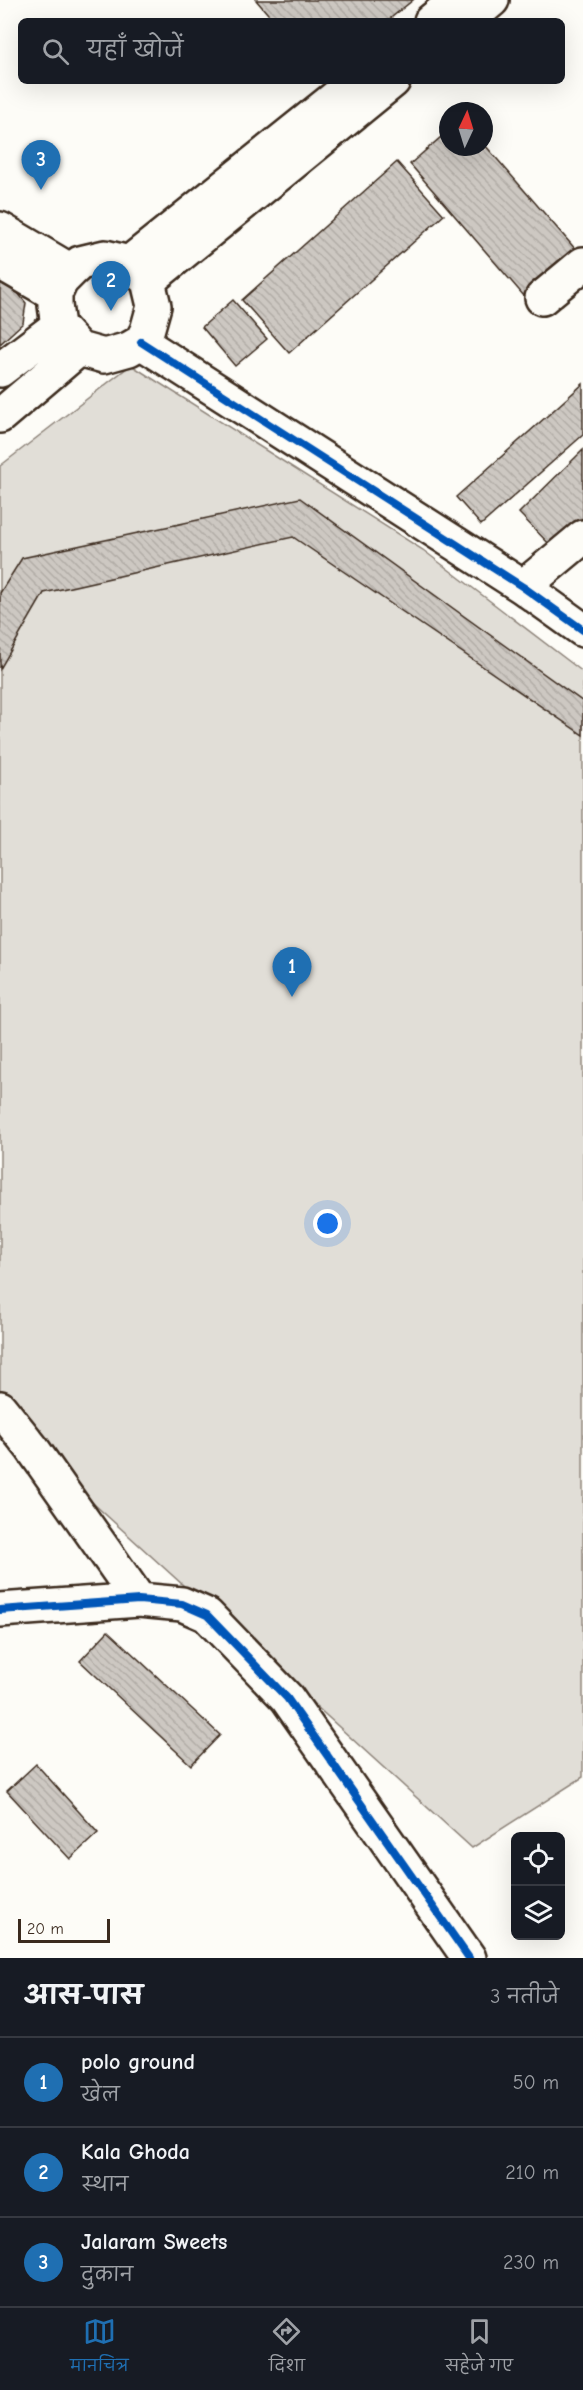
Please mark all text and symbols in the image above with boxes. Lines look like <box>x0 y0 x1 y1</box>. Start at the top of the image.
search box <box>18 18 565 84</box>
icon: search <box>39 35 72 68</box>
text: यहाँ खोजें <box>87 37 183 63</box>
north arrow <box>439 102 493 156</box>
pin: 3 <box>22 140 60 190</box>
pin: 2 <box>92 262 130 311</box>
pin: 1 <box>272 948 312 997</box>
your location <box>313 1209 342 1238</box>
map controls <box>511 1832 565 1940</box>
button: locate <box>511 1832 565 1886</box>
button: layers <box>511 1886 565 1940</box>
scale bar <box>18 1916 110 1944</box>
text: 20 m <box>27 1920 64 1938</box>
text: आस-पास <box>24 1981 143 2011</box>
text: 3 नतीजे <box>490 1985 559 2008</box>
text: polo ground <box>81 2049 195 2075</box>
text: 1 <box>40 2071 47 2094</box>
text: 50 m <box>513 2071 559 2094</box>
text: खेल <box>81 2083 120 2106</box>
text: Kala Ghoda <box>81 2139 190 2165</box>
text: 2 <box>39 2161 48 2184</box>
text: 210 m <box>505 2161 559 2184</box>
text: स्थान <box>81 2173 128 2196</box>
text: Jalaram Sweets <box>81 2229 227 2255</box>
text: 3 <box>39 2251 48 2274</box>
text: 230 m <box>503 2251 559 2274</box>
text: दुकान <box>81 2263 133 2286</box>
tab: मानचित्र <box>70 2315 129 2383</box>
tab: दिशा <box>269 2315 305 2383</box>
tab: सहेजे गए <box>445 2315 513 2383</box>

